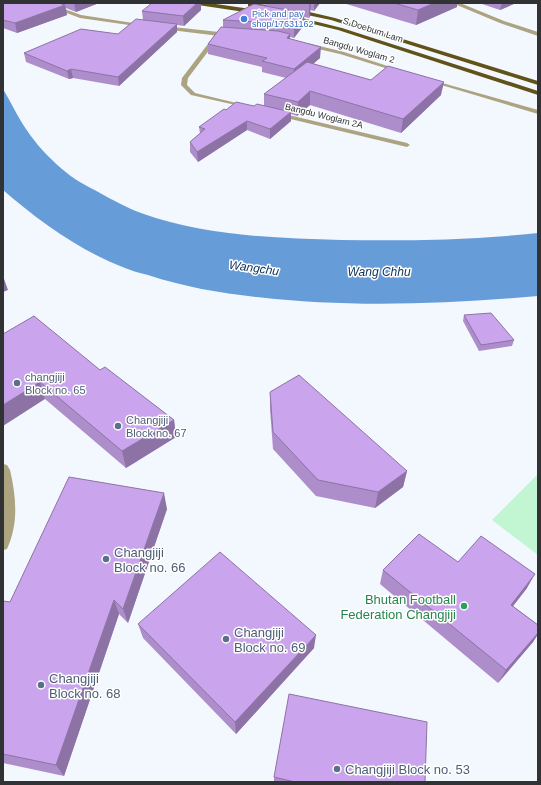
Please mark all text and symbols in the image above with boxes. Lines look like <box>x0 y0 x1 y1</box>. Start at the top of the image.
place label: Pick and pay shop/17631162 <box>252 9 313 29</box>
marker: Pick and pay shop/17631162 <box>239 14 249 24</box>
street label: S Doebum Lam <box>342 16 404 44</box>
street label: Bangdu Woglam 2 <box>322 35 396 65</box>
street label: Bangdu Woglam 2A <box>284 101 364 131</box>
water label: Wangchu <box>228 258 280 278</box>
water label: Wang Chhu <box>347 265 411 279</box>
place label: changjiji Block no. 65 <box>25 371 86 396</box>
marker: changjiji Block no. 65 <box>12 378 22 388</box>
place label: Changjiji Block no. 67 <box>126 414 187 439</box>
marker: Changjiji Block no. 67 <box>113 421 123 431</box>
place label: Changjiji Block no. 66 <box>114 545 186 575</box>
marker: Changjiji Block no. 66 <box>101 554 111 564</box>
place label: Bhutan Football Federation Changjiji <box>340 592 456 622</box>
marker: Bhutan Football Federation Changjiji <box>459 601 469 611</box>
place label: Changjiji Block no. 69 <box>234 625 306 655</box>
marker: Changjiji Block no. 69 <box>221 634 231 644</box>
place label: Changjiji Block no. 68 <box>49 671 121 701</box>
marker: Changjiji Block no. 68 <box>36 680 46 690</box>
place label: Changjiji Block no. 53 <box>345 762 470 777</box>
marker: Changjiji Block no. 53 <box>332 764 342 774</box>

